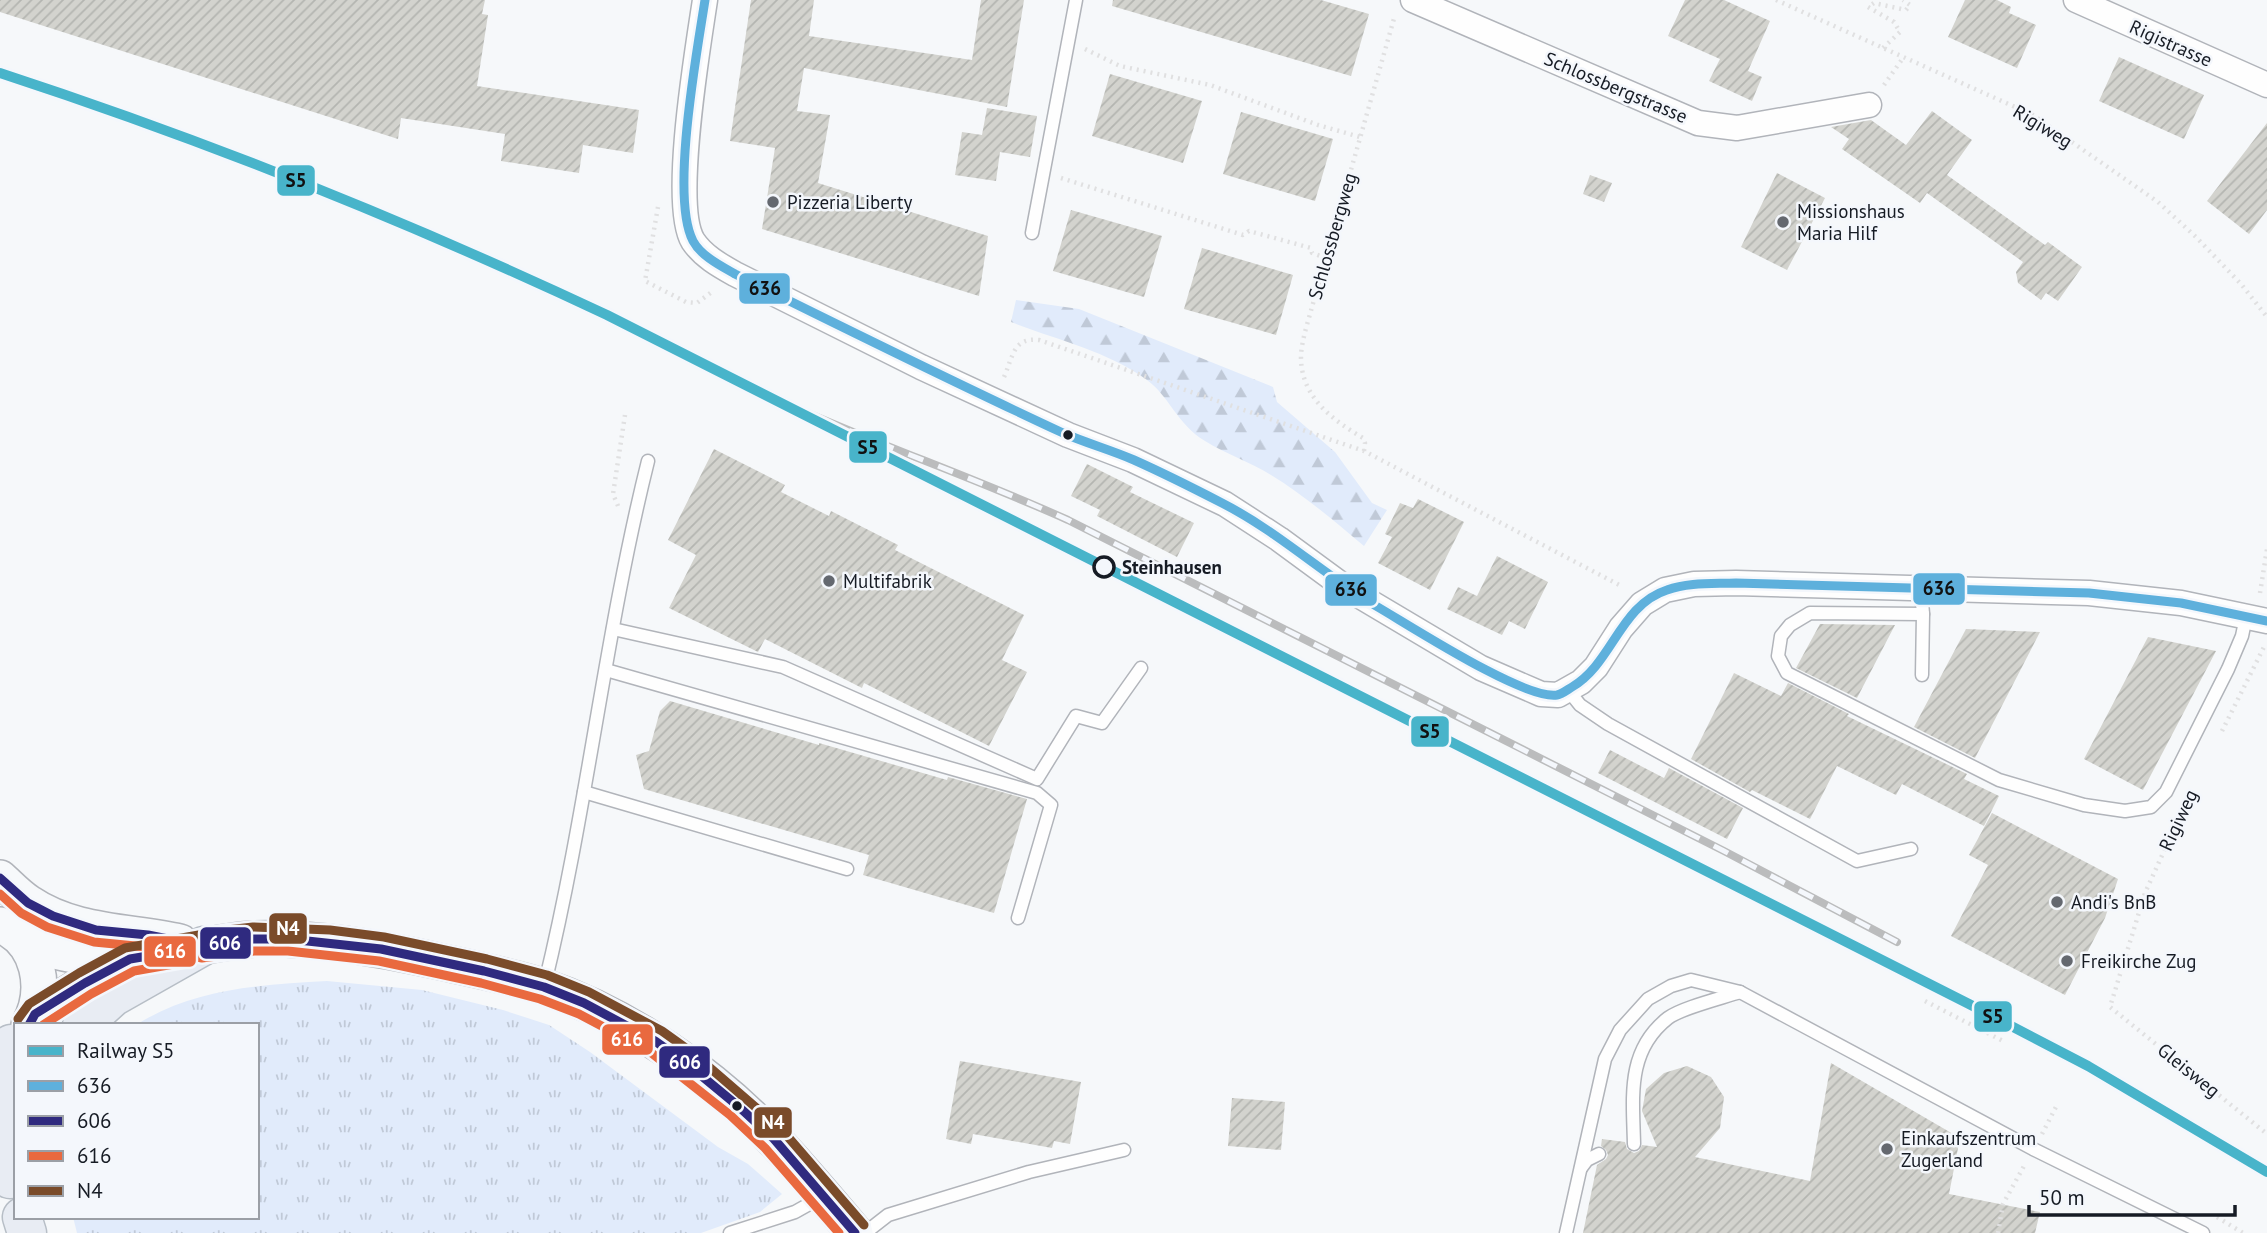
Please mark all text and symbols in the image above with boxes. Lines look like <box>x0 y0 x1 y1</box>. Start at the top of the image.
street label: Rigistrasse <box>2126 14 2216 72</box>
street label: Schlossbergstrasse <box>1541 46 1691 128</box>
street label: Rigiweg <box>2009 99 2077 153</box>
line badge: S5 <box>276 164 316 197</box>
text: S5 <box>286 168 306 192</box>
street label: Schlossbergweg <box>1302 170 1362 302</box>
place label: Pizzeria Liberty <box>787 190 912 214</box>
marker: Pizzeria Liberty <box>765 194 781 210</box>
place label: Missionshaus Maria Hilf <box>1797 199 1905 245</box>
marker: Missionshaus Maria Hilf <box>1775 214 1791 230</box>
line badge: 636 <box>738 272 791 305</box>
text: 636 <box>749 276 781 300</box>
unlabelled marker <box>1061 428 1075 442</box>
line badge: S5 <box>848 430 888 464</box>
text: S5 <box>858 435 878 459</box>
place label: Steinhausen <box>1122 555 1222 579</box>
marker: Steinhausen <box>1093 556 1115 578</box>
place label: Multifabrik <box>843 569 932 593</box>
line badge: 636 <box>1912 572 1966 606</box>
marker: Multifabrik <box>821 573 837 589</box>
line badge: 636 <box>1324 573 1378 607</box>
text: 636 <box>1923 576 1955 600</box>
text: 636 <box>1335 577 1367 601</box>
line badge: S5 <box>1410 715 1450 748</box>
text: S5 <box>1420 719 1440 743</box>
street label: Rigiweg <box>2153 785 2203 855</box>
place label: Andi's BnB <box>2071 890 2156 914</box>
marker: Andi's BnB <box>2049 894 2065 910</box>
line badge: N4 <box>268 912 308 945</box>
text: N4 <box>276 916 300 940</box>
line badge: 606 <box>199 926 252 960</box>
text: 606 <box>209 931 241 955</box>
line badge: 616 <box>143 935 197 968</box>
text: 616 <box>154 939 186 963</box>
place label: Freikirche Zug <box>2081 949 2196 973</box>
marker: Freikirche Zug <box>2059 953 2075 969</box>
line badge: S5 <box>1973 1000 2013 1033</box>
text: S5 <box>1983 1004 2003 1028</box>
legend <box>14 1023 259 1219</box>
line badge: 616 <box>601 1023 654 1056</box>
text: 616 <box>611 1027 643 1051</box>
text: Railway S5 <box>77 1037 175 1064</box>
street label: Gleisweg <box>2153 1038 2225 1102</box>
line badge: 606 <box>658 1045 711 1079</box>
text: 606 <box>669 1050 701 1074</box>
text: 636 <box>77 1072 111 1099</box>
unlabelled marker <box>730 1099 744 1113</box>
line badge: N4 <box>753 1106 793 1139</box>
text: 606 <box>77 1107 111 1134</box>
text: N4 <box>761 1110 785 1134</box>
place label: Einkaufszentrum Zugerland <box>1901 1126 2036 1172</box>
marker: Einkaufszentrum Zugerland <box>1879 1141 1895 1157</box>
text: 616 <box>77 1142 111 1169</box>
scale bar <box>2029 1174 2236 1218</box>
text: N4 <box>77 1177 103 1204</box>
text: 50 m <box>2039 1184 2085 1211</box>

